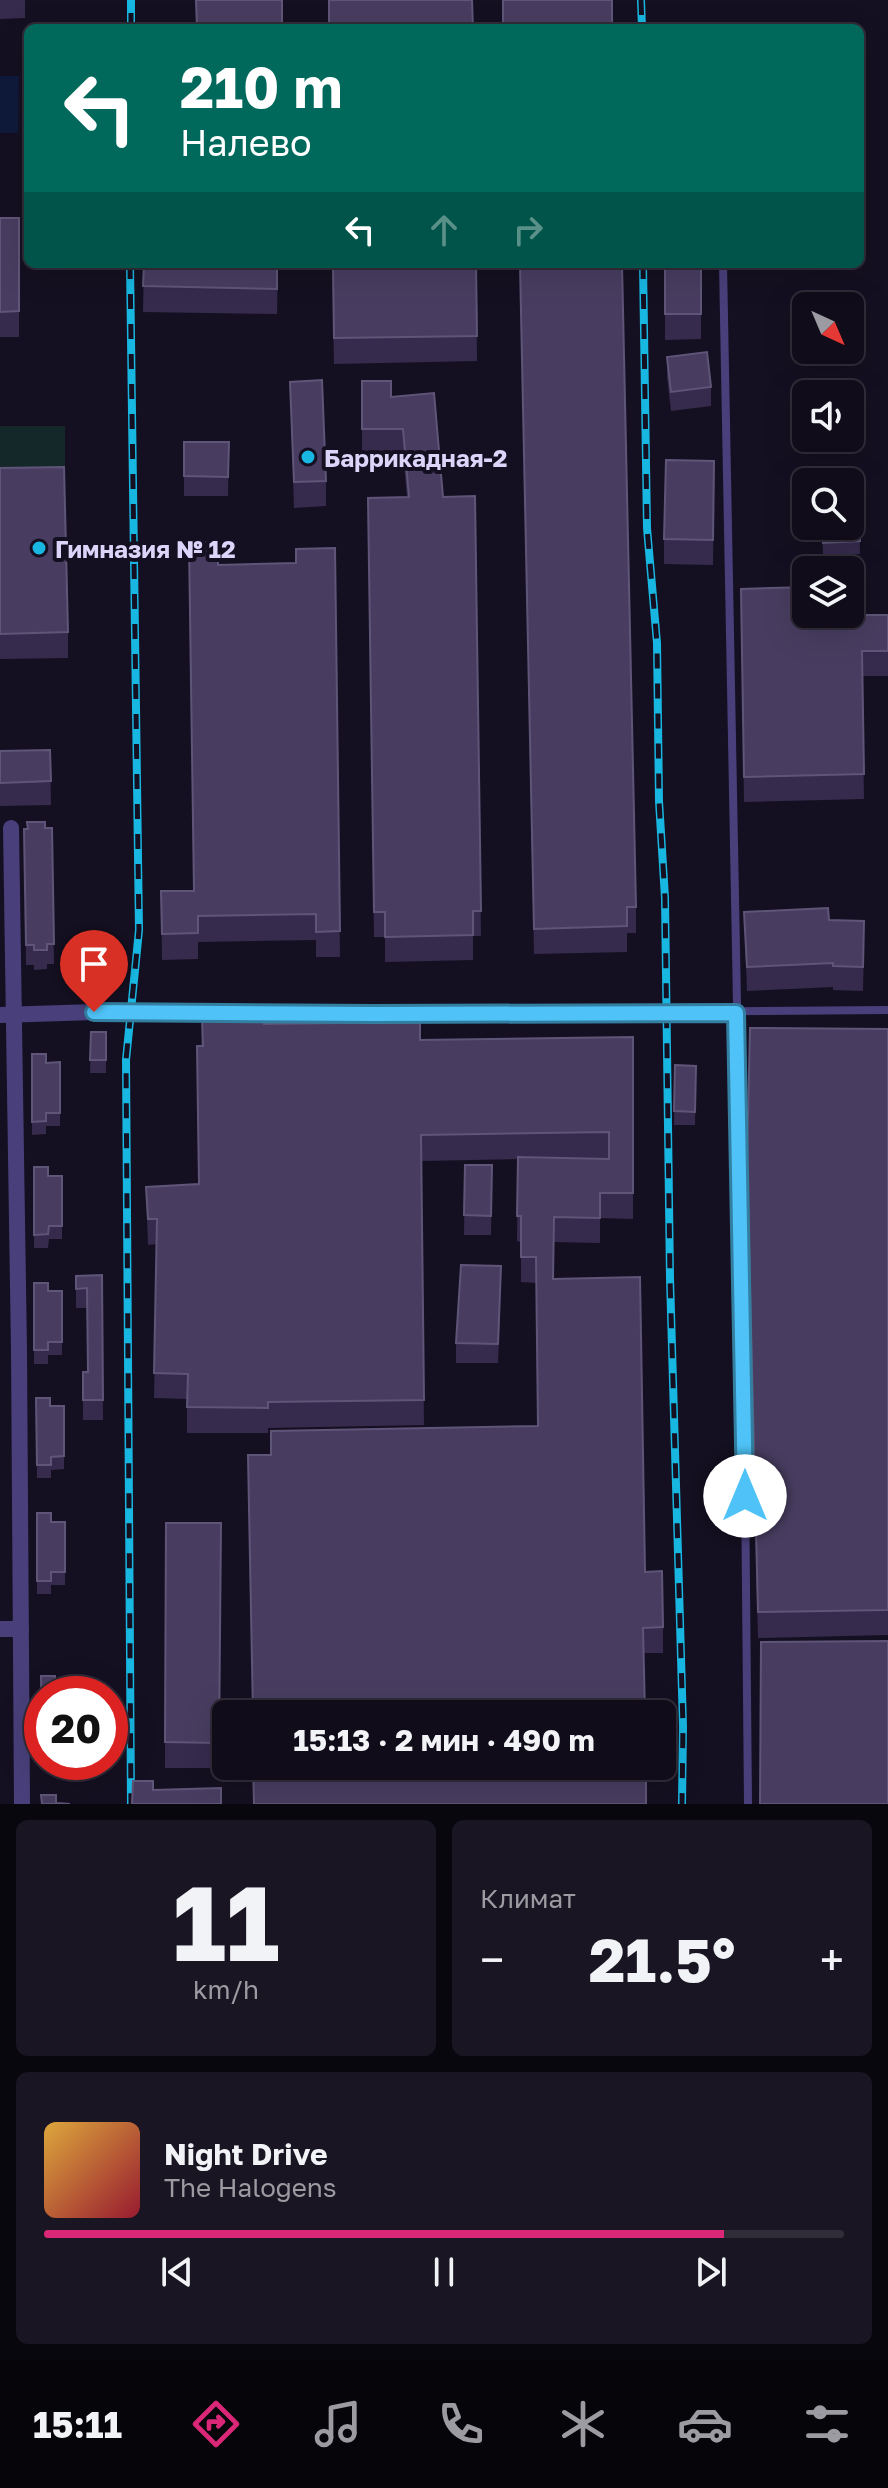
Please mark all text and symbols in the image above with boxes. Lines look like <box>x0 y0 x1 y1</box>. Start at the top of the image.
text: 210 m <box>180 53 342 120</box>
icon: left <box>48 56 152 160</box>
text: Налево <box>180 121 312 164</box>
icon: left <box>338 208 382 252</box>
icon: ahead <box>422 208 466 252</box>
icon: right <box>506 208 550 252</box>
north arrow <box>792 292 864 364</box>
map controls <box>792 292 864 628</box>
button: sound <box>792 380 864 452</box>
place label: Баррикадная-2 <box>324 443 507 472</box>
marker: Баррикадная-2 <box>299 448 317 466</box>
button: search <box>792 468 864 540</box>
place label: Гимназия № 12 <box>55 534 236 563</box>
marker: Гимназия № 12 <box>30 539 48 557</box>
button: layers <box>792 556 864 628</box>
pin <box>60 930 128 1012</box>
icon: arrive <box>72 942 116 986</box>
position arrow <box>703 1454 787 1538</box>
speed limit sign: 20 <box>24 1676 128 1780</box>
text: 15:13 · 2 мин · 490 m <box>293 1722 595 1758</box>
text: 11 <box>172 1859 280 1984</box>
text: Климат <box>480 1883 576 1914</box>
text: 21.5° <box>589 1923 735 1995</box>
text: − <box>480 1933 504 1986</box>
text: + <box>820 1933 844 1986</box>
text: km/h <box>193 1974 259 2005</box>
text: Night Drive <box>164 2136 328 2172</box>
text: The Halogens <box>164 2172 337 2203</box>
icon: previous <box>155 2250 199 2294</box>
icon: pause <box>422 2250 466 2294</box>
icon: next <box>689 2250 733 2294</box>
icon: directions <box>188 2396 244 2452</box>
icon: music <box>310 2396 366 2452</box>
icon: phone <box>433 2396 489 2452</box>
icon: climate <box>555 2396 611 2452</box>
icon: car <box>677 2396 733 2452</box>
icon: filters <box>799 2396 855 2452</box>
text: 15:11 <box>33 2403 122 2446</box>

